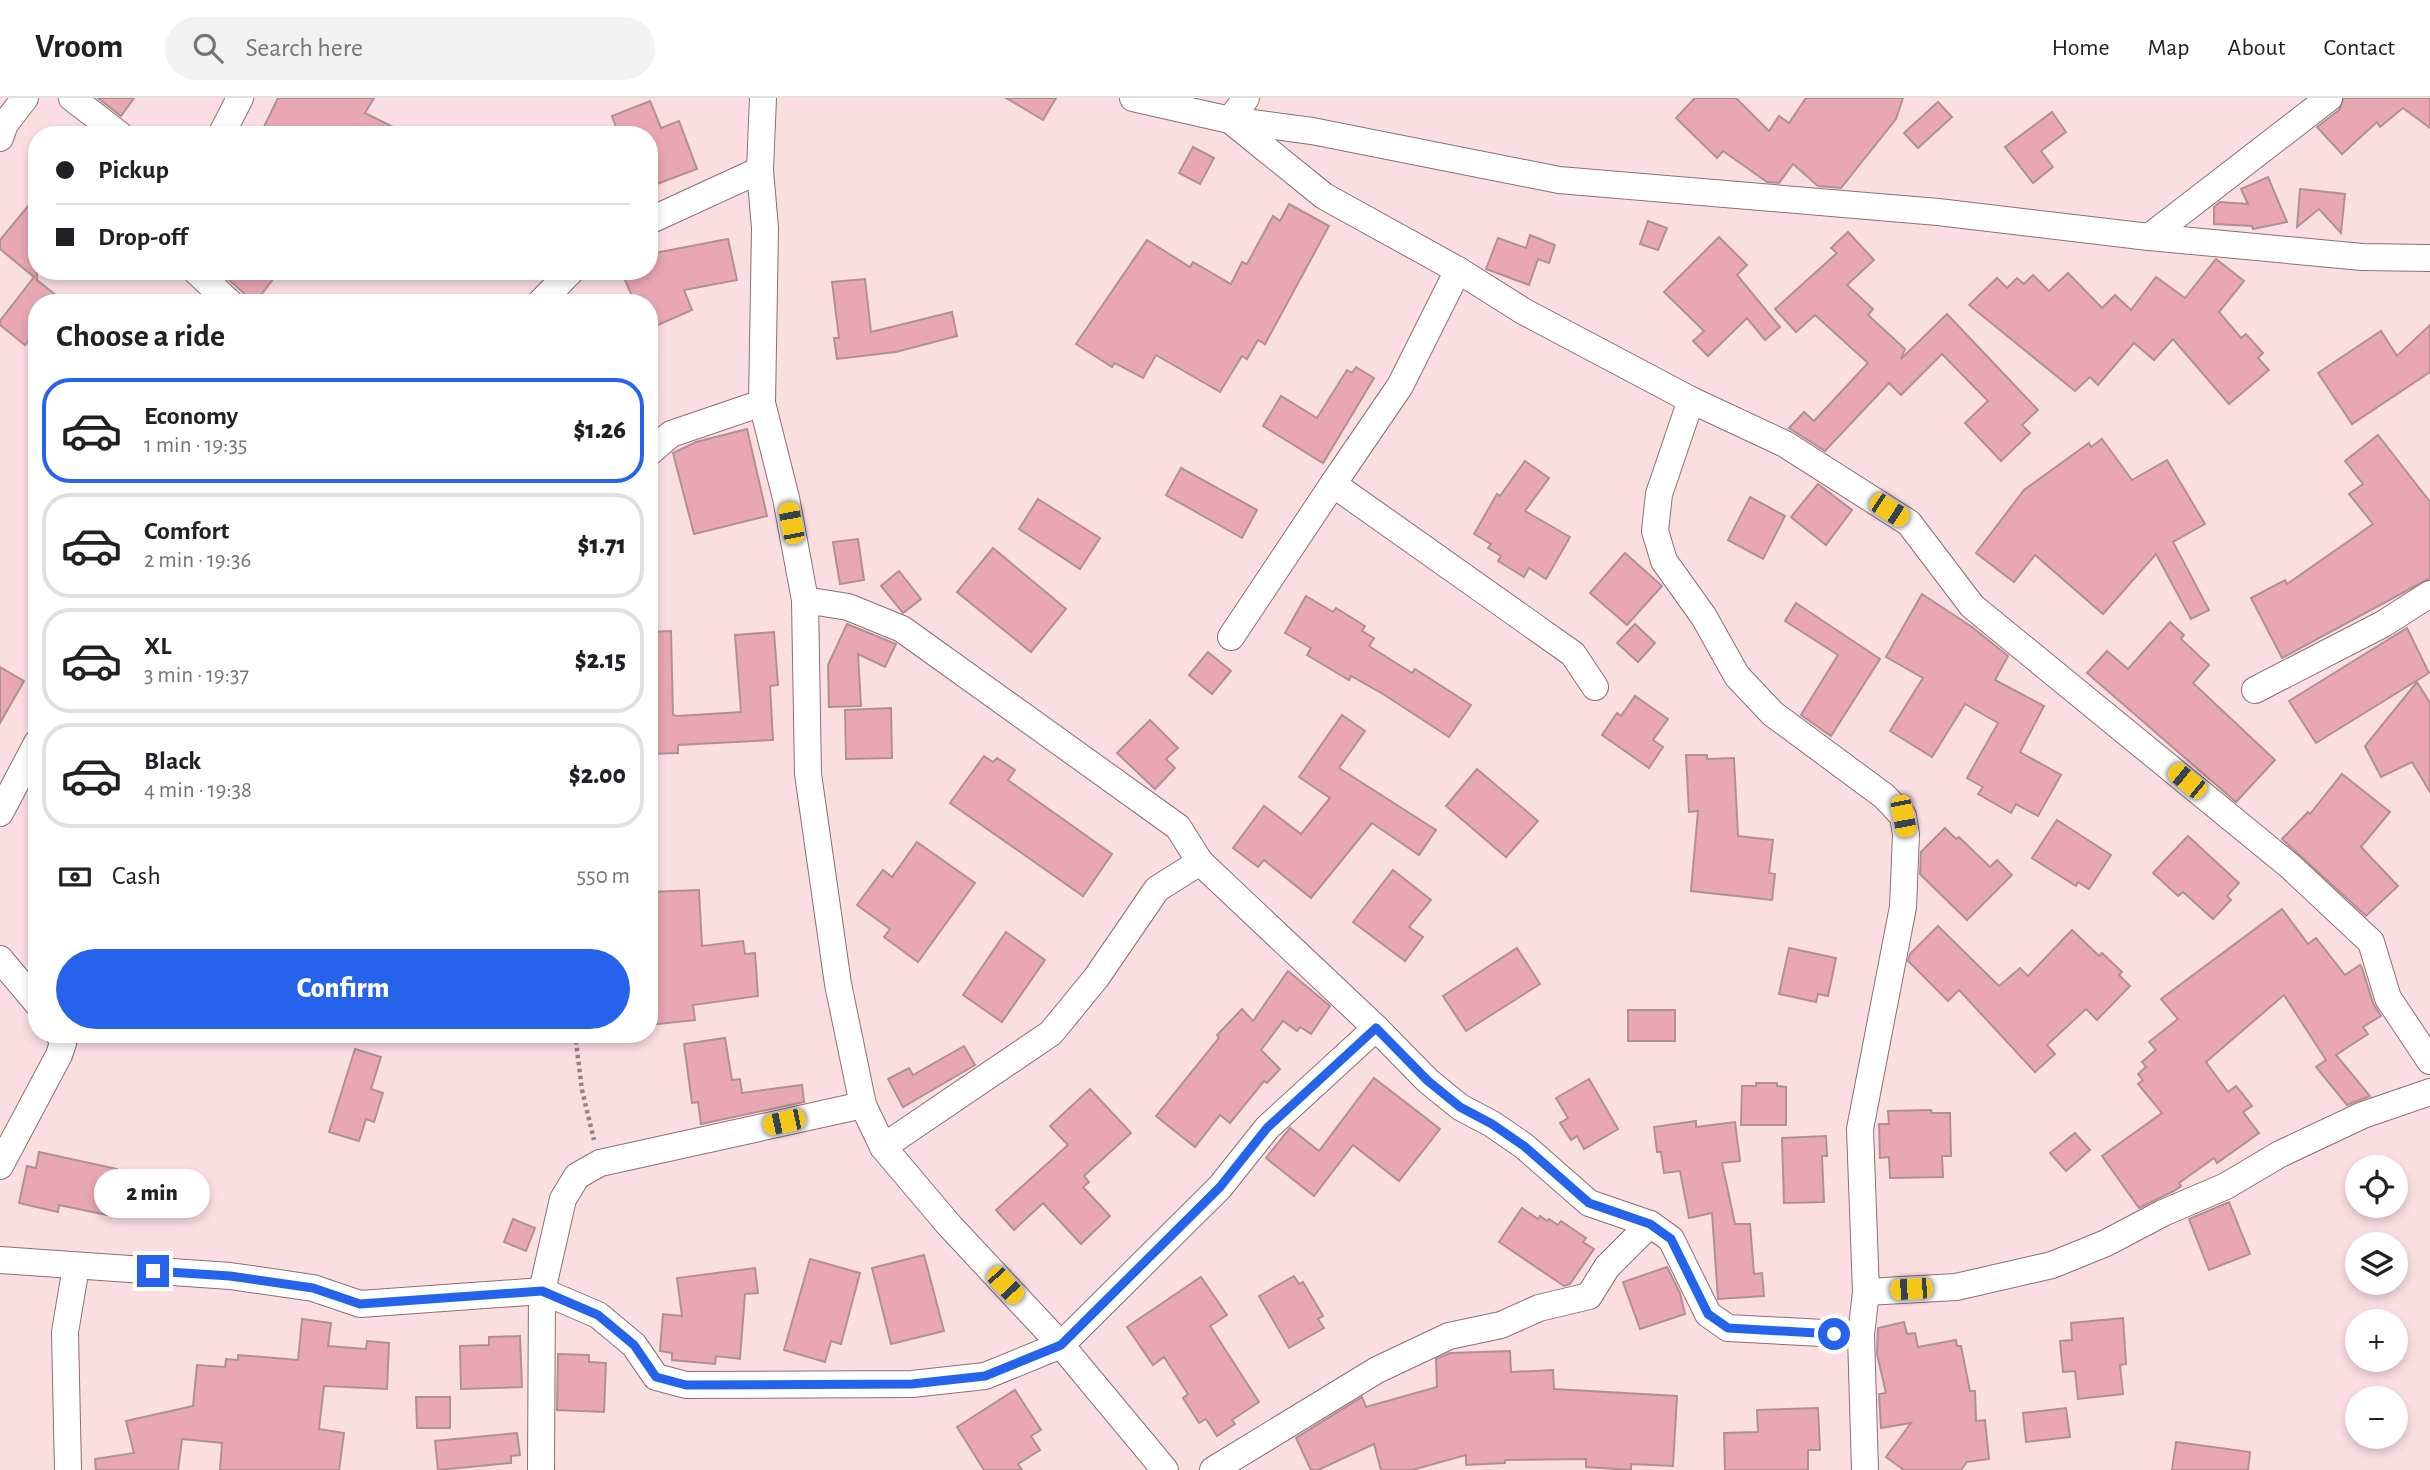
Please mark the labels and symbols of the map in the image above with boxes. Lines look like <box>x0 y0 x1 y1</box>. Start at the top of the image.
car <box>1866 490 1913 530</box>
car <box>777 500 806 546</box>
car <box>2165 760 2210 802</box>
car <box>1889 793 1918 839</box>
car <box>762 1107 807 1137</box>
callout: 2 min <box>95 1170 211 1218</box>
route end <box>137 1255 169 1287</box>
car <box>983 1262 1028 1308</box>
car <box>1890 1277 1933 1301</box>
route start <box>1818 1318 1850 1350</box>

